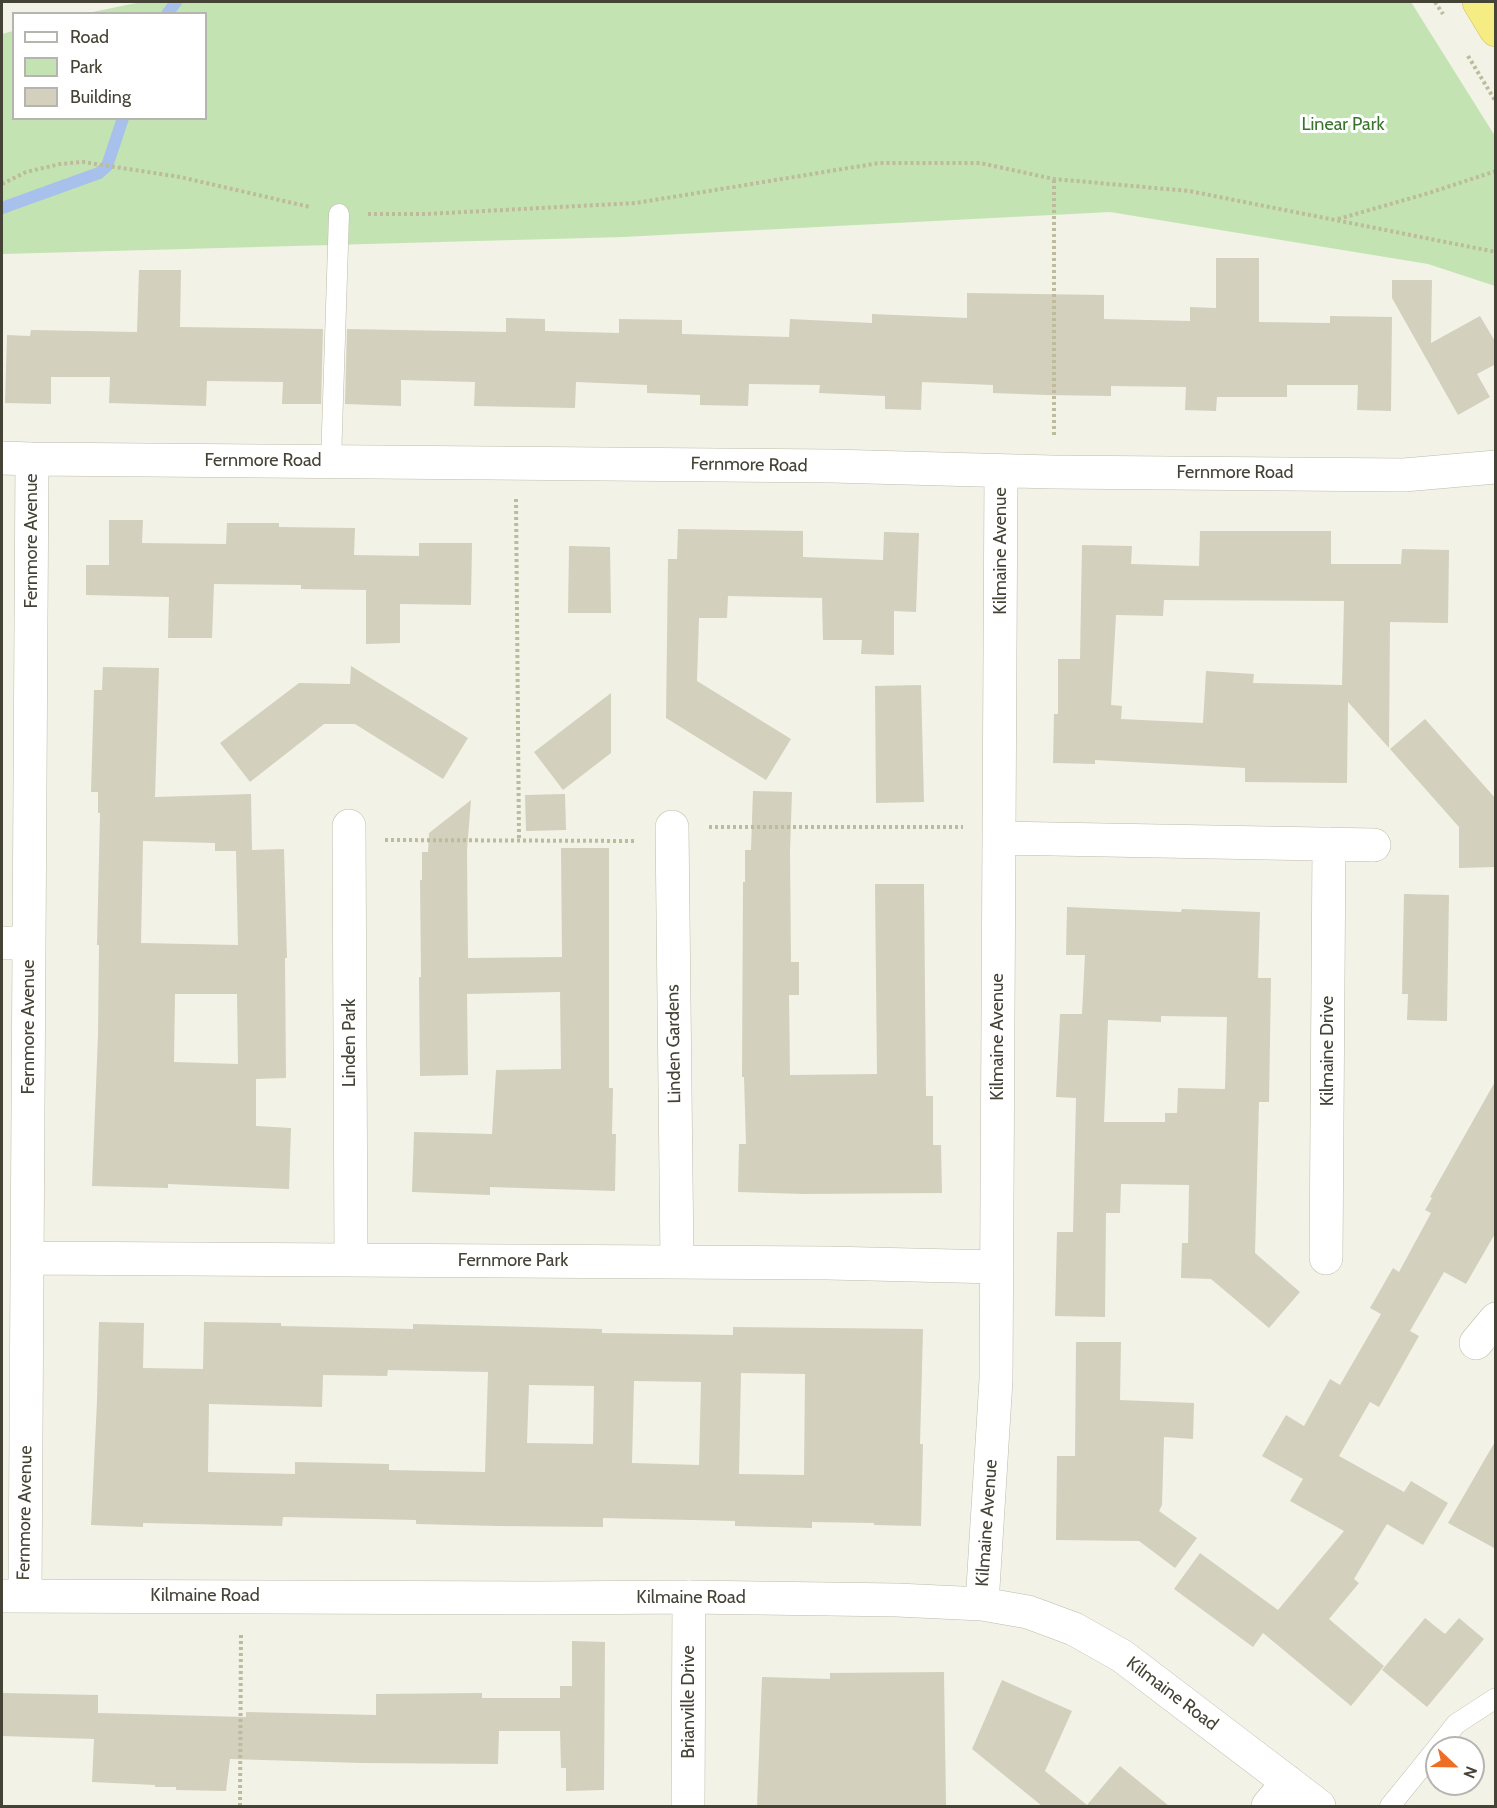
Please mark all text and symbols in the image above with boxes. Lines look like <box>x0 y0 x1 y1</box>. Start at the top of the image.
legend <box>12 12 207 120</box>
text: Road <box>70 26 109 48</box>
text: Park <box>70 56 102 78</box>
text: Building <box>70 86 131 108</box>
park label: Linear Park <box>1302 114 1384 136</box>
street label: Fernmore Road <box>204 450 322 472</box>
street label: Fernmore Road <box>690 453 808 477</box>
street label: Fernmore Road <box>1176 462 1294 484</box>
street label: Fernmore Avenue <box>21 473 43 609</box>
street label: Kilmaine Avenue <box>990 487 1012 615</box>
street label: Fernmore Avenue <box>18 959 40 1095</box>
street label: Kilmaine Avenue <box>987 973 1009 1101</box>
street label: Linden Gardens <box>662 984 686 1104</box>
street label: Kilmaine Drive <box>1317 996 1339 1106</box>
street label: Linden Park <box>339 999 361 1087</box>
street label: Fernmore Park <box>458 1250 568 1272</box>
street label: Fernmore Avenue <box>13 1445 37 1581</box>
street label: Kilmaine Avenue <box>972 1459 1002 1587</box>
street label: Kilmaine Road <box>150 1585 260 1607</box>
street label: Kilmaine Road <box>636 1587 746 1609</box>
street label: Brianville Drive <box>678 1645 700 1759</box>
street label: Kilmaine Road <box>1122 1652 1222 1736</box>
north arrow <box>1425 1736 1485 1796</box>
text: N <box>1459 1763 1481 1781</box>

